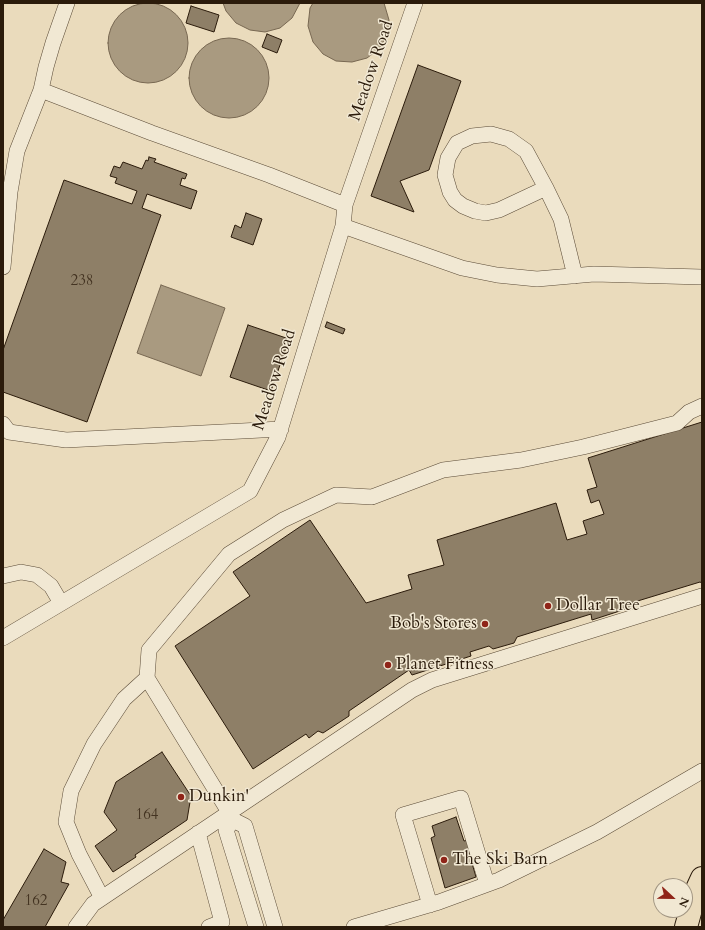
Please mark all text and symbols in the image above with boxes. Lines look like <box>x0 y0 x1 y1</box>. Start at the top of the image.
street label: Meadow Road <box>345 18 399 124</box>
house number: 238 <box>70 273 94 291</box>
street label: Meadow Road <box>249 327 301 433</box>
place label: Dollar Tree <box>556 596 640 616</box>
marker: Dollar Tree <box>543 601 553 611</box>
place label: Bob's Stores <box>390 614 477 634</box>
marker: Bob's Stores <box>480 619 490 629</box>
place label: Planet Fitness <box>396 655 494 675</box>
marker: Planet Fitness <box>383 660 393 670</box>
place label: Dunkin' <box>189 787 249 807</box>
marker: Dunkin' <box>176 792 186 802</box>
house number: 164 <box>135 807 159 825</box>
place label: The Ski Barn <box>452 850 548 870</box>
marker: The Ski Barn <box>439 855 449 865</box>
north arrow <box>653 878 693 918</box>
house number: 162 <box>24 893 48 911</box>
text: N <box>675 895 692 910</box>

